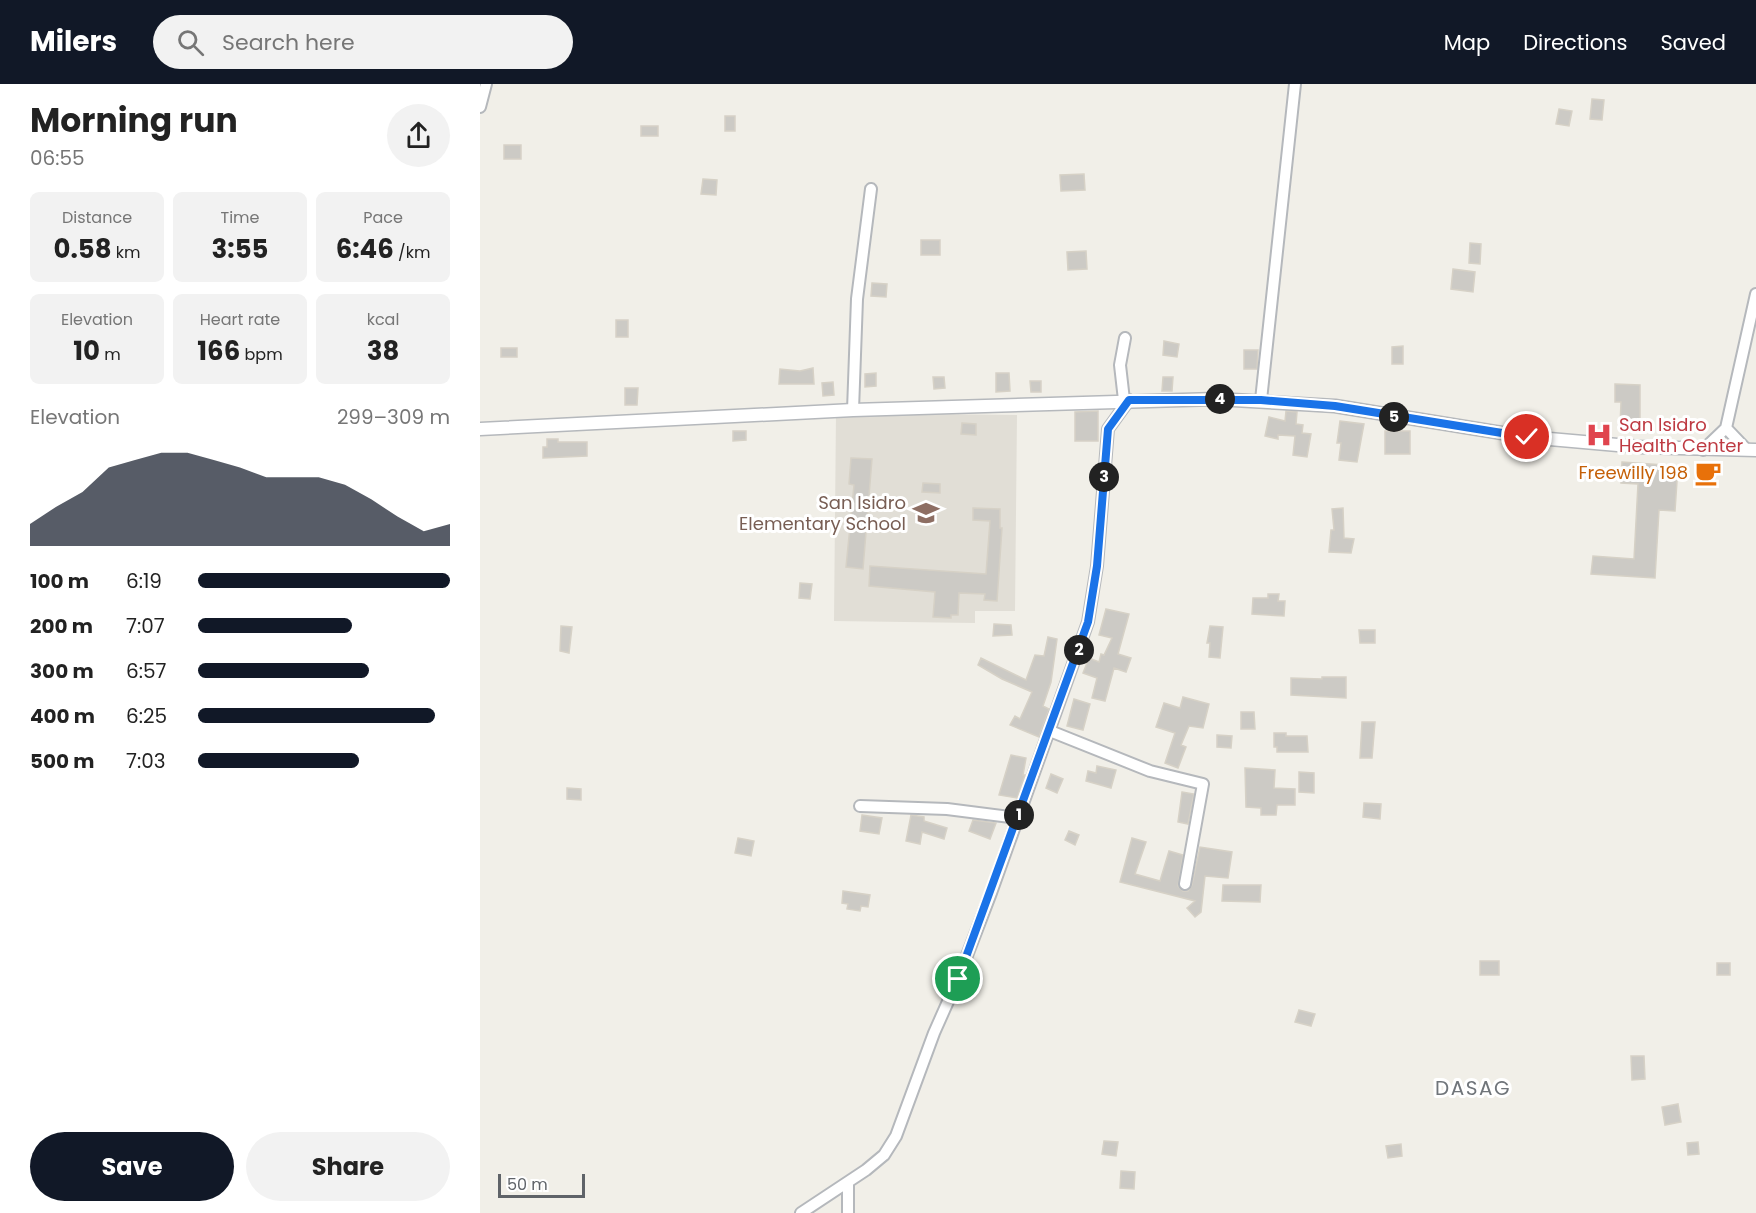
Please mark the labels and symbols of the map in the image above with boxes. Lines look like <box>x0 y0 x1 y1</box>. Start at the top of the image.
pin: 4 <box>1205 384 1235 414</box>
pin: 5 <box>1379 402 1409 432</box>
pin <box>1501 411 1552 462</box>
place label: San Isidro Health Center <box>1619 412 1743 458</box>
hospital icon: San Isidro Health Center <box>1584 420 1614 450</box>
cafe icon: Freewilly 198 <box>1693 458 1723 488</box>
place label: Freewilly 198 <box>1578 460 1688 485</box>
pin: 3 <box>1089 462 1119 492</box>
place label: San Isidro Elementary School <box>739 490 906 536</box>
school or university icon: San Isidro Elementary School <box>911 498 941 528</box>
pin: 2 <box>1064 635 1094 665</box>
pin: 1 <box>1004 800 1034 830</box>
pin <box>932 953 983 1004</box>
district label: DASAG <box>1435 1074 1511 1102</box>
scale bar <box>498 1171 585 1198</box>

